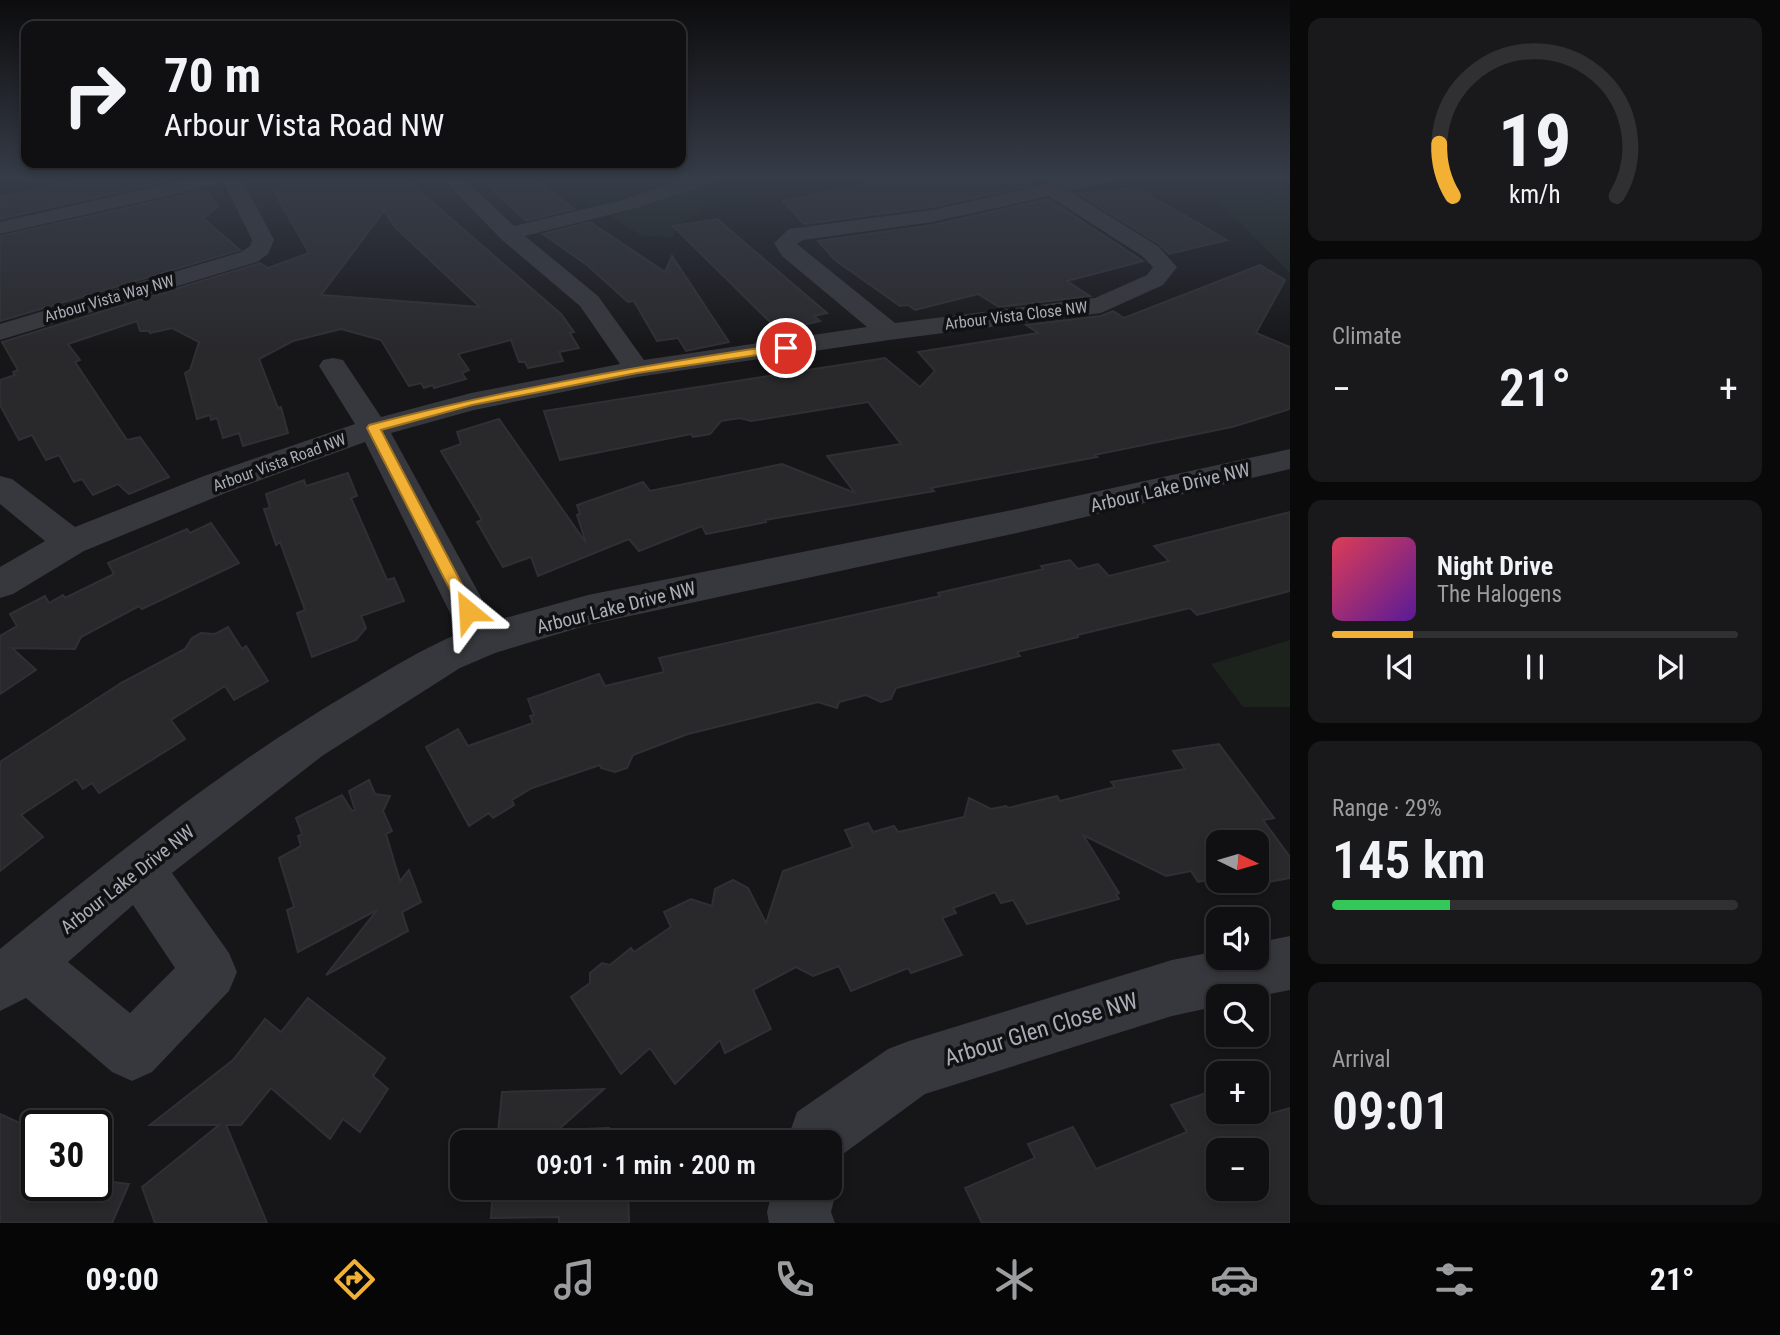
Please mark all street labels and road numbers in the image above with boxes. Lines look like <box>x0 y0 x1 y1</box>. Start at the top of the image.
street label: Arbour Vista Way NW <box>42 271 176 326</box>
street label: Arbour Vista Close NW <box>944 297 1089 334</box>
street label: Arbour Vista Road NW <box>210 430 348 495</box>
street label: Arbour Lake Drive NW <box>1088 458 1252 517</box>
street label: Arbour Lake Drive NW <box>534 577 698 638</box>
street label: Arbour Lake Drive NW <box>56 820 199 939</box>
street label: Arbour Glen Close NW <box>941 987 1141 1072</box>

